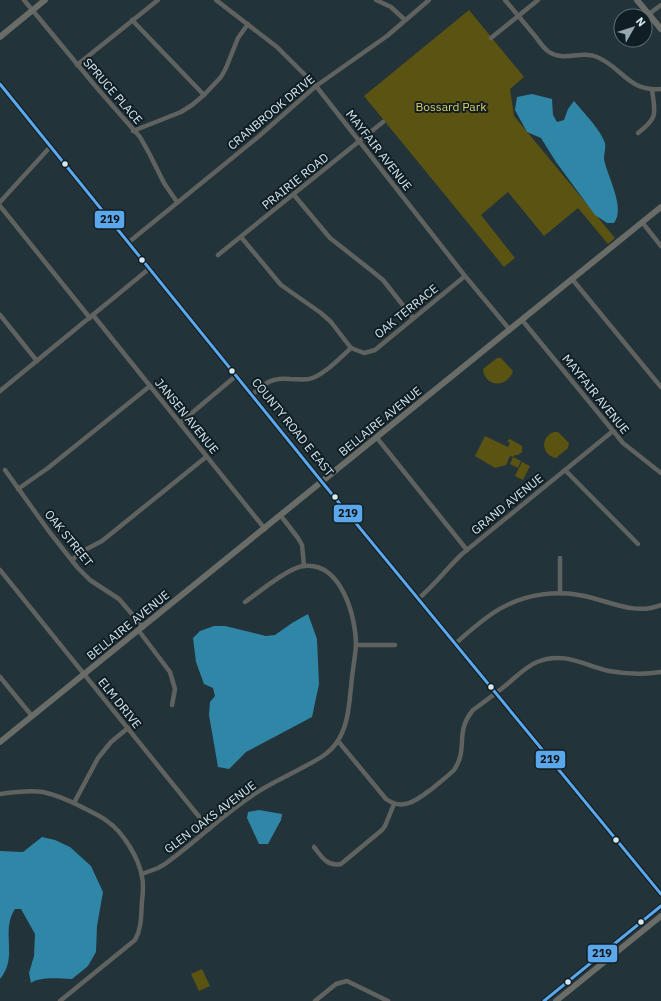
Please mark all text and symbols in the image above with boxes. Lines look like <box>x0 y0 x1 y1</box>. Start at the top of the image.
north arrow <box>613 8 653 48</box>
text: N <box>633 14 649 29</box>
street label: SPRUCE PLACE <box>80 55 146 127</box>
street label: CRANBROOK DRIVE <box>224 71 318 153</box>
park label: Bossard Park <box>416 99 487 114</box>
street label: MAYFAIR AVENUE <box>343 107 415 193</box>
street label: PRAIRIE ROAD <box>259 150 331 212</box>
unlabelled marker <box>60 159 70 169</box>
line badge: 219 <box>94 210 125 229</box>
text: 219 <box>100 212 120 226</box>
unlabelled marker <box>137 255 147 265</box>
street label: OAK TERRACE <box>371 281 441 341</box>
street label: MAYFAIR AVENUE <box>559 351 633 437</box>
unlabelled marker <box>227 366 237 376</box>
street label: JANSEN AVENUE <box>152 375 222 457</box>
street label: COUNTY ROAD E EAST <box>249 375 337 479</box>
street label: BELLAIRE AVENUE <box>336 383 424 459</box>
street label: GRAND AVENUE <box>468 470 546 538</box>
unlabelled marker <box>330 492 340 502</box>
line badge: 219 <box>333 504 363 523</box>
text: 219 <box>338 506 358 520</box>
street label: OAK STREET <box>42 507 97 570</box>
street label: BELLAIRE AVENUE <box>84 587 172 663</box>
street label: ELM DRIVE <box>95 675 145 731</box>
unlabelled marker <box>486 682 496 692</box>
line badge: 219 <box>535 750 566 769</box>
text: 219 <box>540 752 560 766</box>
street label: GLEN OAKS AVENUE <box>161 778 259 856</box>
unlabelled marker <box>611 835 621 845</box>
unlabelled marker <box>636 917 646 927</box>
line badge: 219 <box>587 944 618 963</box>
text: 219 <box>592 946 612 960</box>
unlabelled marker <box>563 977 573 987</box>

